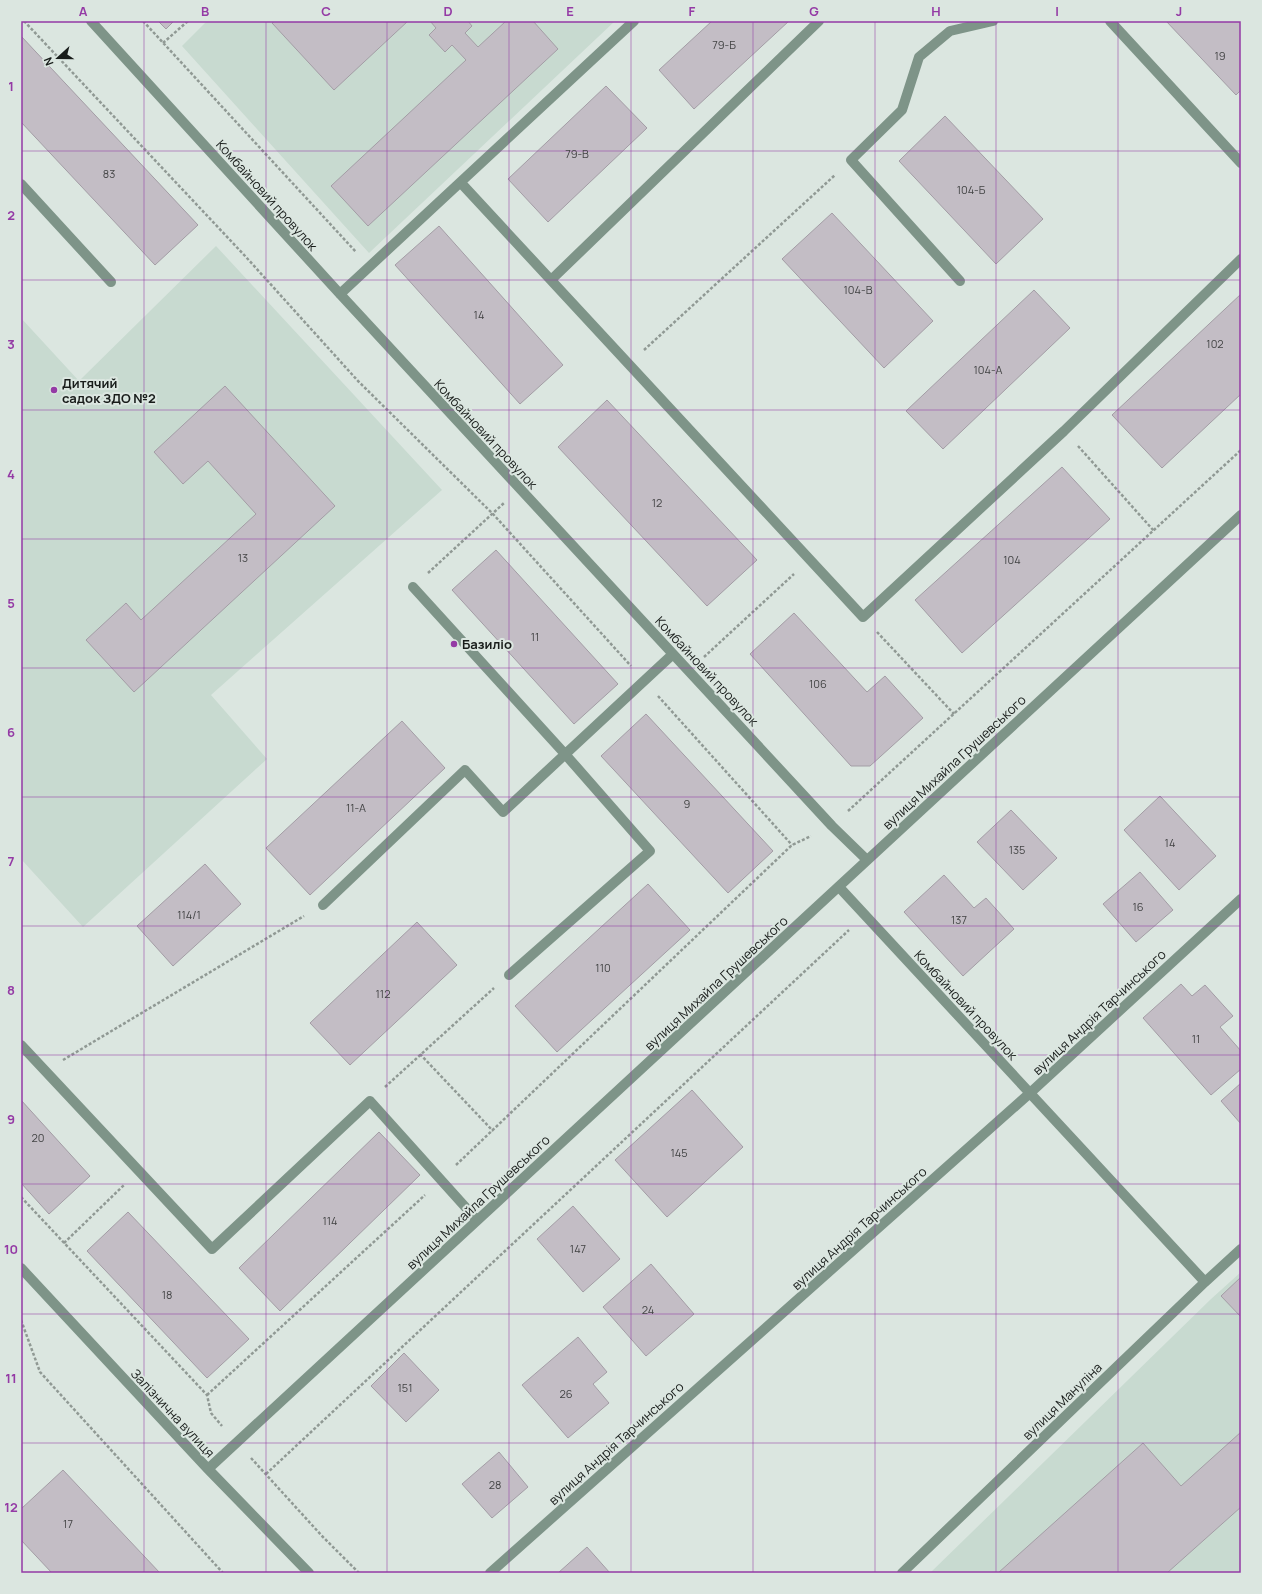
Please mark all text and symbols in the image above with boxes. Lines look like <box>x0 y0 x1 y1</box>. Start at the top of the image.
text: A <box>79 2 88 20</box>
text: B <box>201 2 209 20</box>
text: C <box>321 2 331 20</box>
text: D <box>443 2 453 20</box>
text: E <box>566 2 574 20</box>
text: F <box>689 2 696 20</box>
text: G <box>809 2 819 20</box>
text: H <box>931 2 941 20</box>
text: I <box>1055 2 1059 20</box>
text: J <box>1176 2 1182 20</box>
house number: 79-Б <box>712 37 736 52</box>
north arrow <box>38 38 78 78</box>
house number: 19 <box>1214 48 1226 63</box>
text: N <box>40 55 57 68</box>
text: 1 <box>8 77 14 95</box>
street label: Комбайновий провулок <box>212 136 322 255</box>
house number: 79-В <box>565 146 589 161</box>
house number: 83 <box>103 166 115 181</box>
house number: 104-Б <box>957 182 986 197</box>
text: 2 <box>7 206 15 224</box>
house number: 104-В <box>844 282 873 297</box>
house number: 14 <box>474 307 484 322</box>
text: 3 <box>7 335 15 353</box>
house number: 102 <box>1206 336 1224 351</box>
house number: 104-А <box>974 362 1002 377</box>
place label: Дитячий садок ЗДО №2 <box>62 374 156 407</box>
street label: Комбайновий провулок <box>430 375 542 493</box>
marker: Дитячий садок ЗДО №2 <box>49 385 59 395</box>
text: 4 <box>7 465 15 483</box>
house number: 12 <box>652 495 662 510</box>
house number: 13 <box>238 550 248 565</box>
house number: 104 <box>1003 552 1021 567</box>
text: 5 <box>7 594 15 612</box>
street label: Комбайновий провулок <box>651 612 763 730</box>
house number: 11 <box>531 629 539 644</box>
place label: Базиліо <box>462 635 512 653</box>
marker: Базиліо <box>449 639 459 649</box>
house number: 106 <box>809 676 827 691</box>
street label: вулиця Михайла Грушевського <box>878 690 1030 833</box>
text: 6 <box>7 723 15 741</box>
house number: 9 <box>684 796 691 811</box>
house number: 11-А <box>346 800 366 815</box>
house number: 14 <box>1165 835 1175 850</box>
house number: 135 <box>1009 842 1025 857</box>
text: 7 <box>8 852 15 870</box>
house number: 16 <box>1132 899 1144 914</box>
house number: 114/1 <box>177 907 201 922</box>
street label: вулиця Михайла Грушевського <box>640 911 792 1054</box>
house number: 137 <box>951 912 967 927</box>
street label: вулиця Андрія Тарчинського <box>1028 945 1170 1079</box>
street label: Комбайновий провулок <box>910 946 1022 1064</box>
house number: 110 <box>595 960 611 975</box>
text: 8 <box>7 981 15 999</box>
house number: 112 <box>376 986 390 1001</box>
house number: 11 <box>1192 1031 1200 1046</box>
text: 9 <box>7 1110 15 1128</box>
house number: 20 <box>32 1130 44 1145</box>
street label: вулиця Михайла Грушевського <box>402 1130 554 1273</box>
house number: 145 <box>670 1145 688 1160</box>
street label: вулиця Андрія Тарчинського <box>788 1162 931 1294</box>
house number: 114 <box>322 1213 338 1228</box>
text: 10 <box>4 1240 18 1258</box>
house number: 147 <box>570 1241 586 1256</box>
house number: 18 <box>162 1287 172 1302</box>
house number: 24 <box>642 1302 654 1317</box>
street label: вулиця Мануліна <box>1018 1358 1106 1444</box>
street label: Залізнична вулиця <box>127 1365 219 1461</box>
text: 11 <box>5 1369 17 1387</box>
street label: вулиця Андрія Тарчинського <box>545 1377 688 1509</box>
house number: 151 <box>398 1380 412 1395</box>
house number: 26 <box>559 1386 573 1401</box>
house number: 28 <box>489 1477 501 1492</box>
text: 12 <box>4 1498 18 1516</box>
house number: 17 <box>63 1516 73 1531</box>

